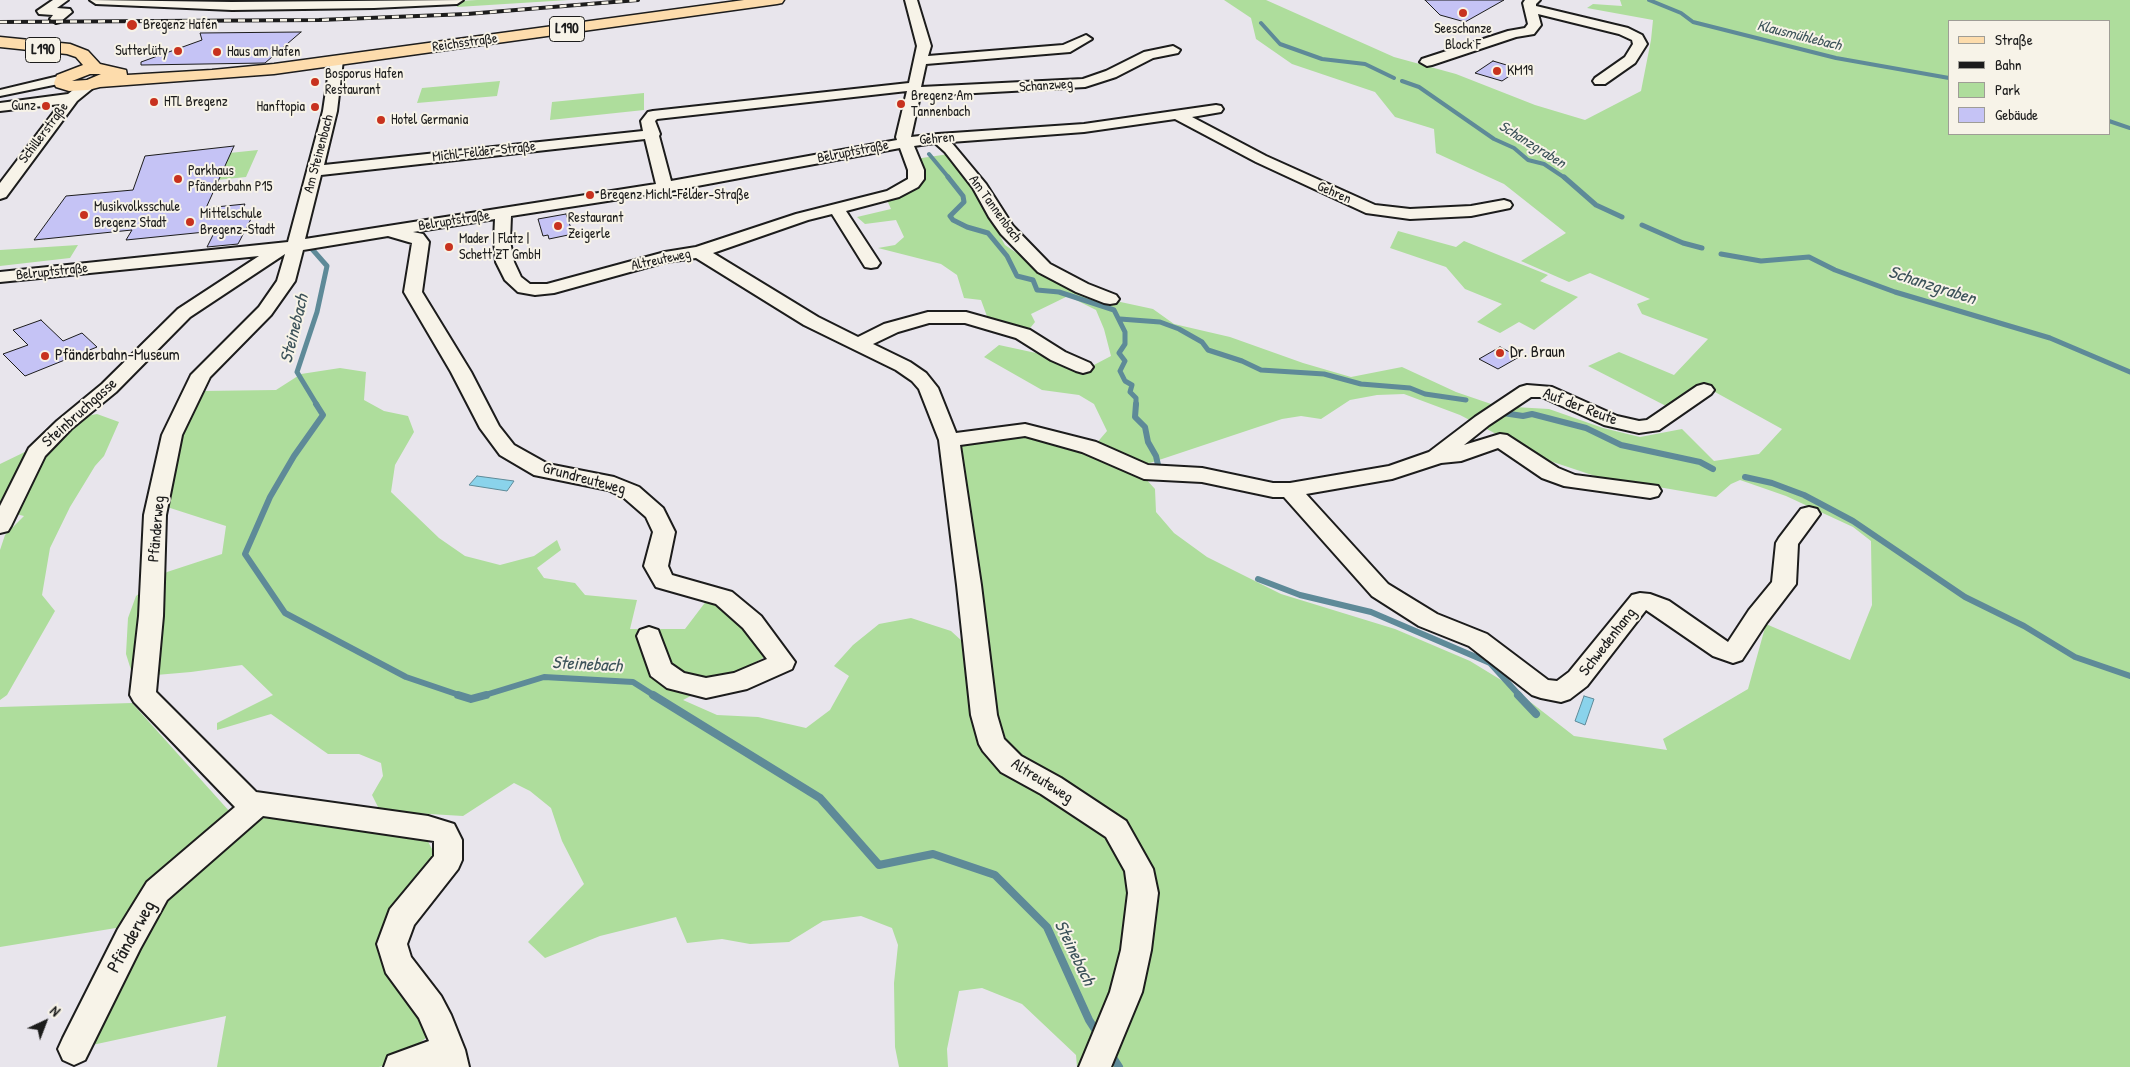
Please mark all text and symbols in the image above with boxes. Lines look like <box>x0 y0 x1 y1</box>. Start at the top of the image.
marker: Seeschanze Block F <box>1457 7 1469 19</box>
road number: L190 <box>550 16 584 42</box>
place label: Bregenz Hafen <box>143 17 217 33</box>
water label: Klausmühlebach <box>1755 17 1843 55</box>
marker: Bregenz Hafen <box>125 18 139 32</box>
legend <box>1948 20 2110 135</box>
place label: Seeschanze Block F <box>1434 21 1492 54</box>
text: Straße <box>1995 29 2033 50</box>
street label: Reichsstraße <box>431 30 499 56</box>
road number: L190 <box>26 38 60 62</box>
place label: Sutterlüty <box>115 43 168 59</box>
place label: Haus am Hafen <box>227 44 300 60</box>
marker: Sutterlüty <box>172 45 184 57</box>
marker: Haus am Hafen <box>211 46 223 58</box>
text: Bahn <box>1995 54 2022 75</box>
place label: KM19 <box>1507 63 1533 79</box>
marker: KM19 <box>1491 65 1503 77</box>
place label: Bosporus Hafen Restaurant <box>325 66 403 98</box>
marker: Bosporus Hafen Restaurant <box>309 76 321 88</box>
street label: Schanzweg <box>1019 76 1073 96</box>
text: Park <box>1995 79 2020 100</box>
place label: Bregenz Am Tannenbach <box>911 88 973 120</box>
place label: HTL Bregenz <box>164 94 228 110</box>
marker: HTL Bregenz <box>148 96 160 108</box>
place label: Gunz <box>11 98 36 114</box>
marker: Bregenz Am Tannenbach <box>895 98 907 110</box>
street label: Schillerstraße <box>16 99 72 167</box>
place label: Hanftopia <box>257 99 305 115</box>
marker: Gunz <box>40 100 52 112</box>
marker: Hanftopia <box>309 101 321 113</box>
text: Gebäude <box>1995 104 2038 125</box>
place label: Hotel Germania <box>391 112 468 128</box>
street label: Am Steinenbach <box>300 113 338 195</box>
marker: Hotel Germania <box>375 114 387 126</box>
water label: Schanzgraben <box>1495 117 1569 173</box>
street label: Gehren <box>919 129 955 149</box>
street label: Belruptstraße <box>816 137 890 167</box>
street label: Michl-Felder-Straße <box>431 138 537 166</box>
place label: Parkhaus Pfänderbahn P15 <box>188 163 272 196</box>
street label: Am Tannenbach <box>965 172 1025 246</box>
marker: Parkhaus Pfänderbahn P15 <box>172 173 184 185</box>
street label: Gehren <box>1314 178 1354 208</box>
place label: Bregenz Michl-Felder-Straße <box>600 187 749 203</box>
marker: Bregenz Michl-Felder-Straße <box>584 189 596 201</box>
place label: Musikvolksschule Bregenz Stadt <box>94 199 180 232</box>
place label: Mittelschule Bregenz-Stadt <box>200 206 275 238</box>
street label: Belruptstraße <box>417 207 491 235</box>
marker: Musikvolksschule Bregenz Stadt <box>78 209 90 221</box>
place label: Restaurant Zeigerle <box>568 210 623 242</box>
marker: Mittelschule Bregenz-Stadt <box>184 216 196 228</box>
marker: Restaurant Zeigerle <box>552 220 564 232</box>
place label: Mader | Flatz | Schett ZT GmbH <box>459 231 541 264</box>
marker: Mader | Flatz | Schett ZT GmbH <box>443 241 455 253</box>
street label: Altreuteweg <box>630 245 692 275</box>
street label: Belruptstraße <box>15 260 89 284</box>
water label: Schanzgraben <box>1886 262 1978 310</box>
water label: Steinebach <box>276 292 314 366</box>
place label: Dr. Braun <box>1510 343 1565 363</box>
place label: Pfänderbahn-Museum <box>55 346 180 366</box>
marker: Dr. Braun <box>1494 347 1506 359</box>
marker: Pfänderbahn-Museum <box>39 350 51 362</box>
street label: Steinbruchgasse <box>39 374 121 452</box>
street label: Auf der Reute <box>1540 384 1620 430</box>
street label: Grundreuteweg <box>540 459 628 499</box>
street label: Pfänderweg <box>145 495 169 563</box>
street label: Schwedenhang <box>1575 604 1641 680</box>
water label: Steinebach <box>551 652 623 678</box>
street label: Altreuteweg <box>1008 755 1076 807</box>
street label: Pfänderweg <box>103 897 161 977</box>
water label: Steinebach <box>1049 917 1099 989</box>
north arrow <box>20 997 70 1047</box>
text: N <box>46 1001 65 1020</box>

